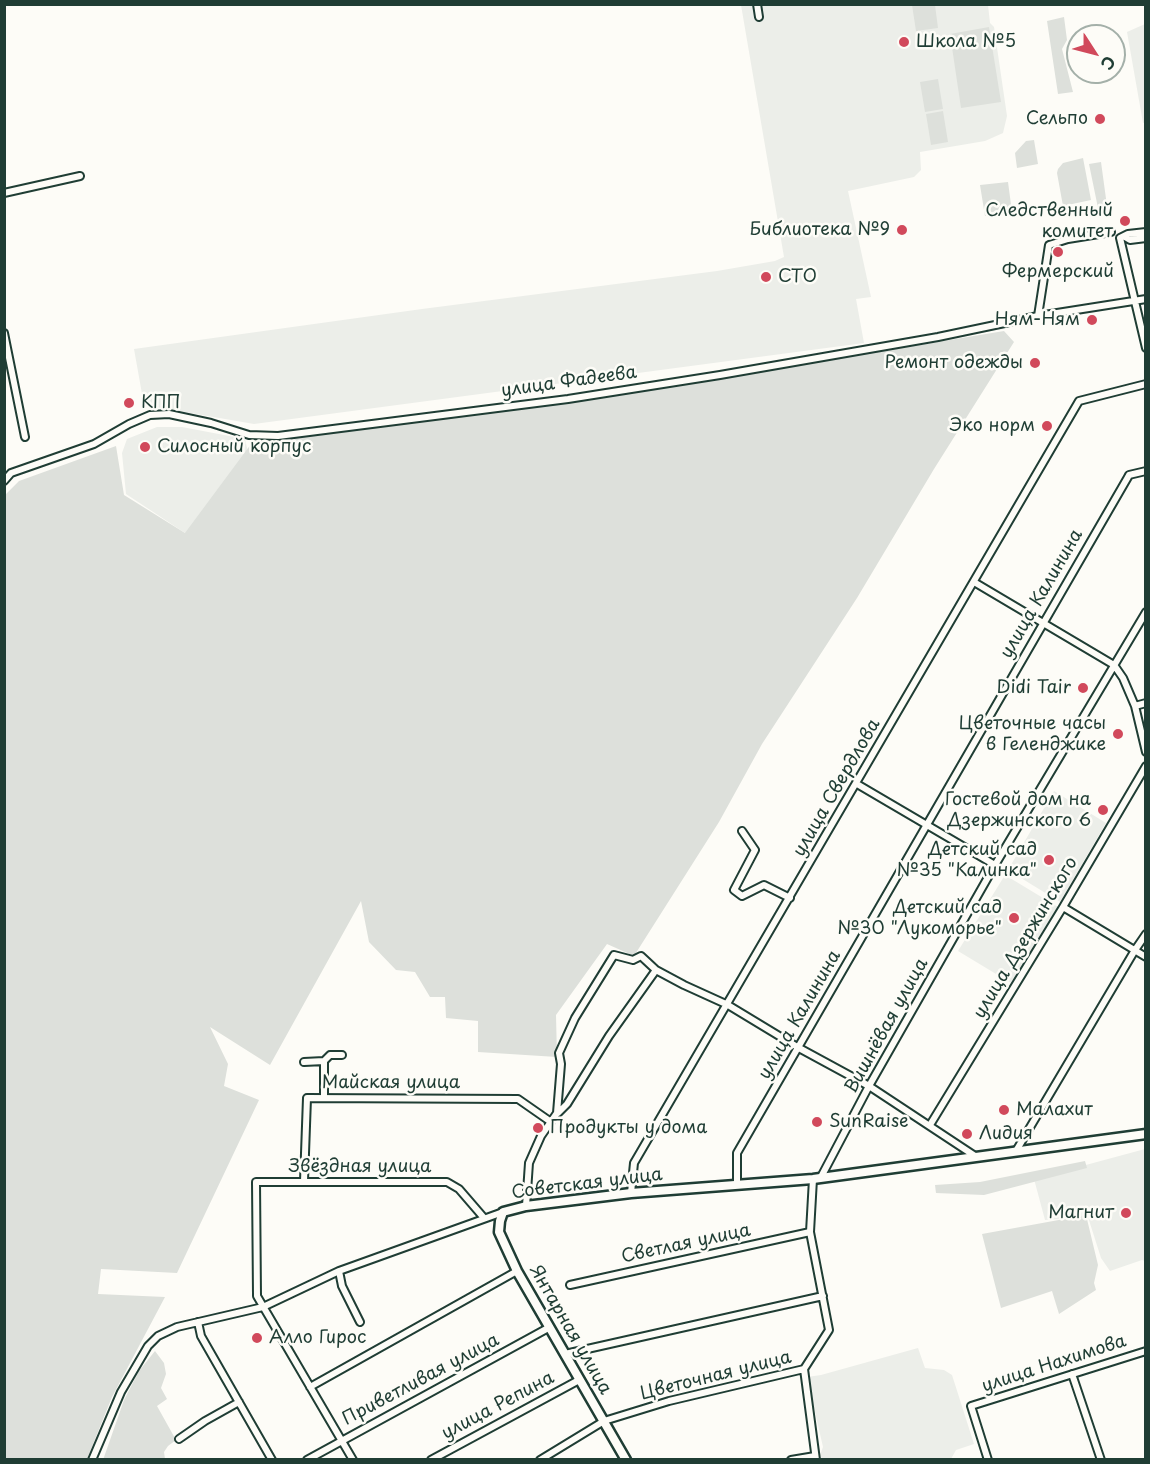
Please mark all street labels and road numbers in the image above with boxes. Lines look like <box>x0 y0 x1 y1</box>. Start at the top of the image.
street label: улица Фадеева <box>500 362 638 402</box>
street label: улица Калинина <box>996 525 1088 663</box>
street label: улица Свердлова <box>789 715 885 861</box>
street label: улица Дзержинского <box>969 853 1083 1023</box>
street label: улица Калинина <box>754 946 846 1084</box>
street label: Вишнёвая улица <box>841 955 933 1097</box>
street label: Майская улица <box>322 1072 460 1094</box>
street label: Звёздная улица <box>289 1156 431 1178</box>
street label: Советская улица <box>510 1164 664 1204</box>
street label: Светлая улица <box>619 1220 753 1268</box>
street label: Янтарная улица <box>524 1261 616 1399</box>
street label: Приветливая улица <box>339 1330 503 1430</box>
street label: улица Нахимова <box>979 1330 1129 1398</box>
street label: Цветочная улица <box>638 1347 794 1405</box>
street label: улица Репина <box>438 1367 558 1445</box>

